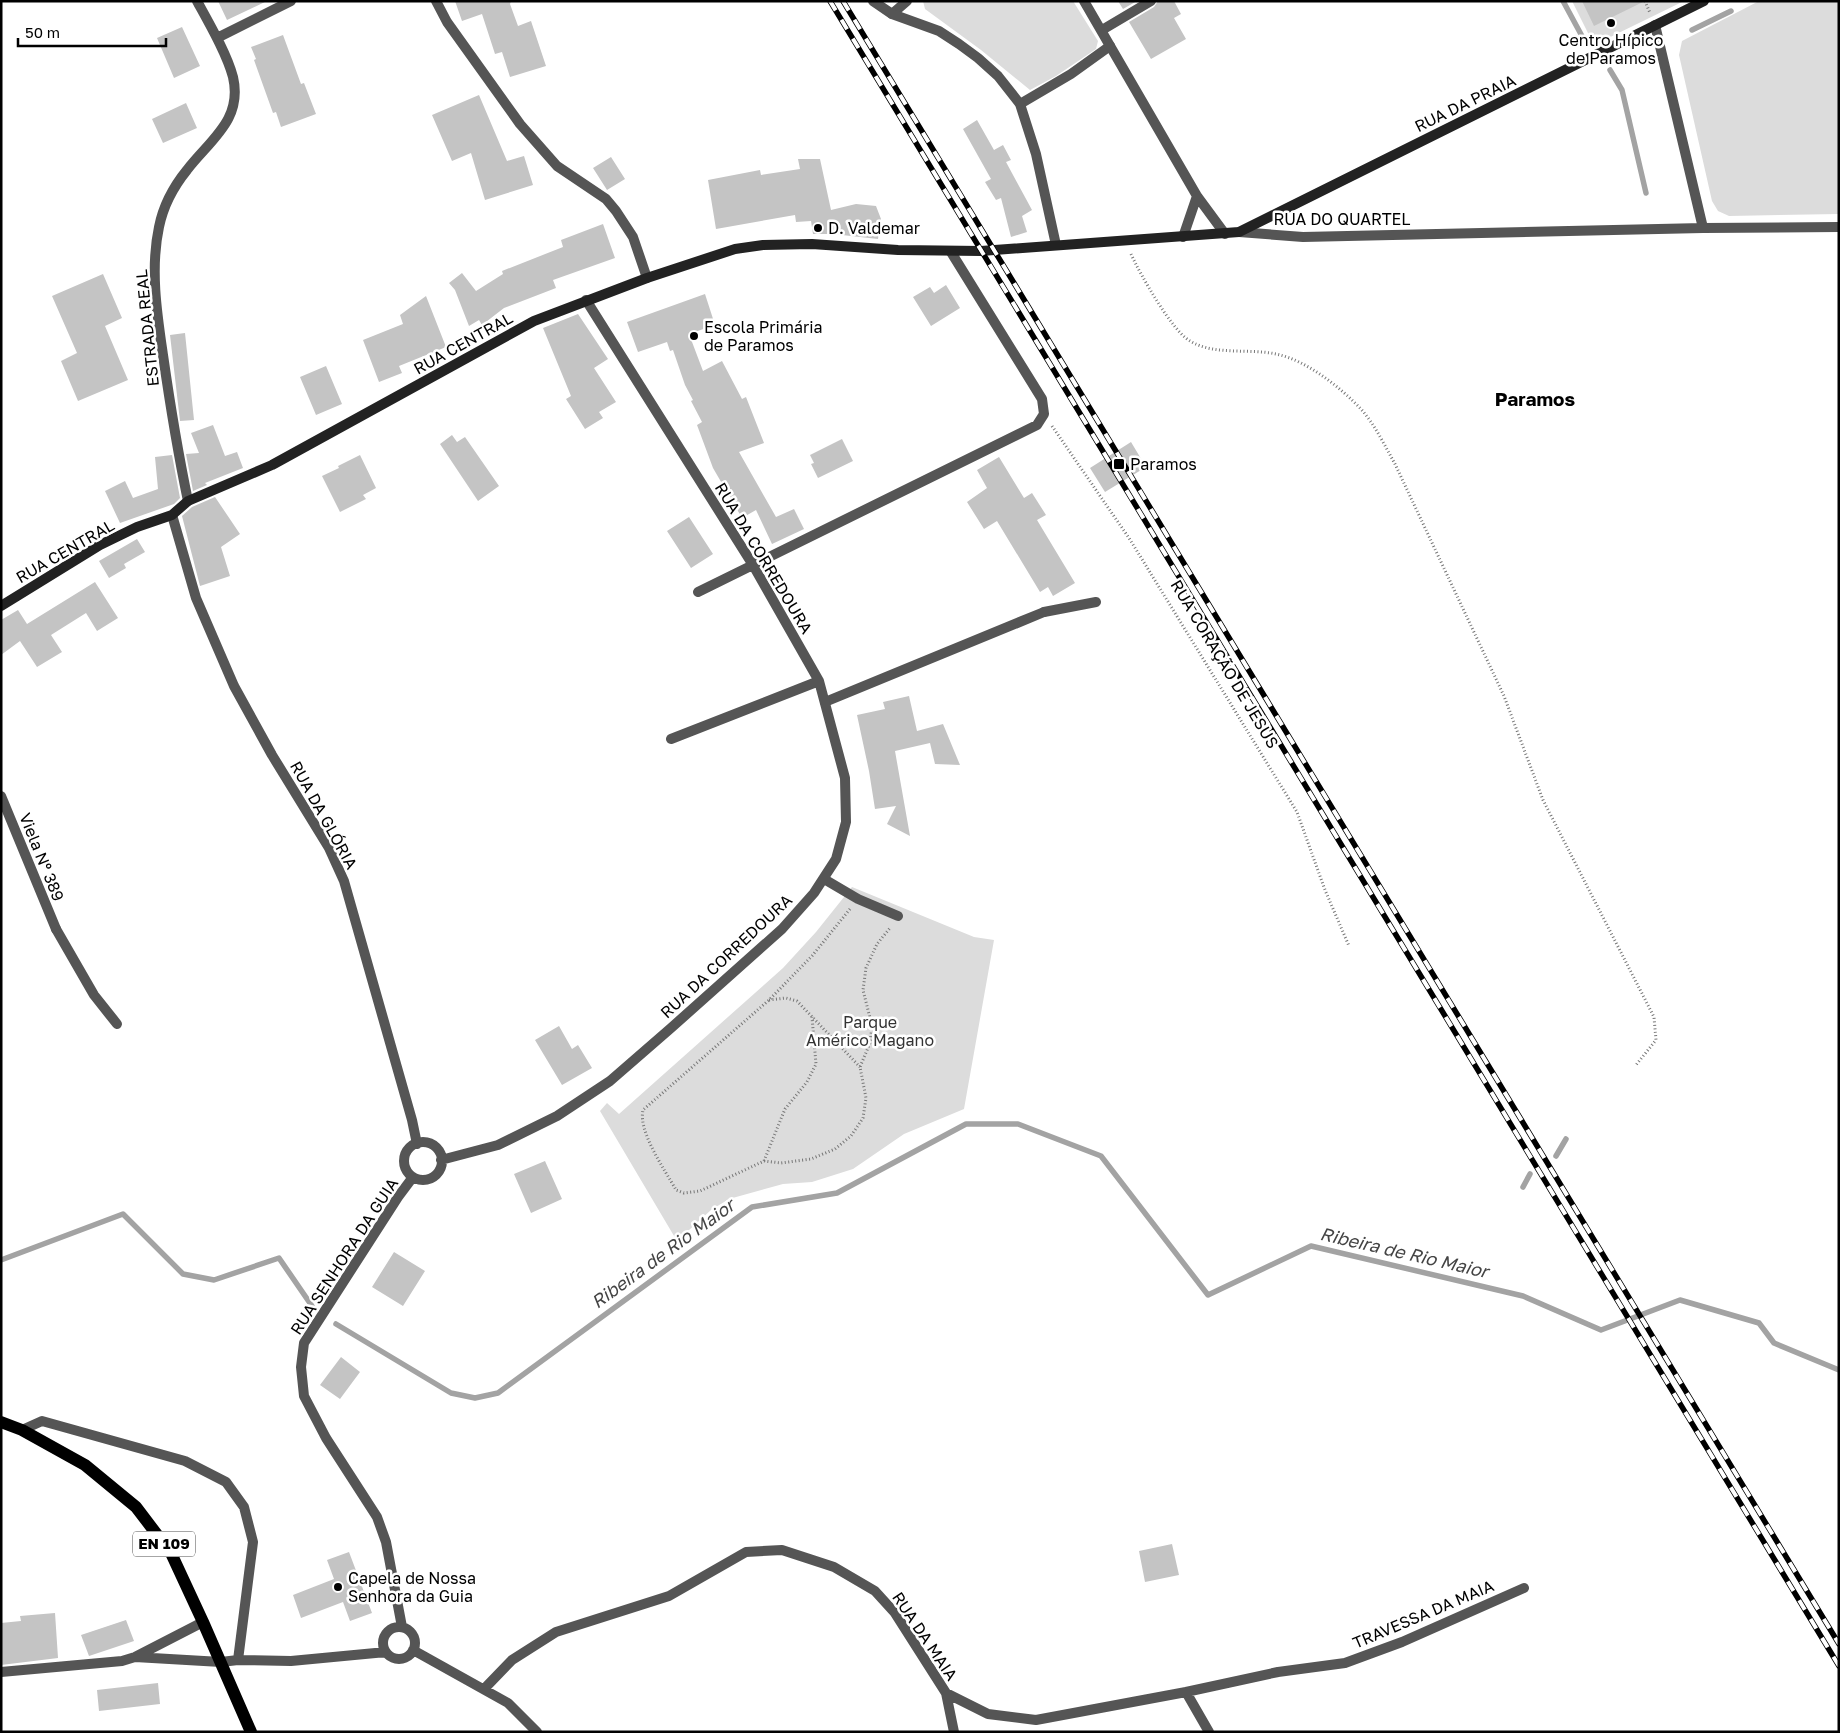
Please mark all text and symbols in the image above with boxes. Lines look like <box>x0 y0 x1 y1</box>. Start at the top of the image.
scale bar <box>18 15 165 47</box>
marker: Centro Hípico de Paramos <box>1605 17 1617 29</box>
text: 50 m <box>25 23 60 41</box>
place label: Centro Hípico de Paramos <box>1559 30 1663 68</box>
street label: RUA DA PRAIA <box>1411 70 1519 136</box>
street label: RUA DO QUARTEL <box>1274 209 1410 229</box>
place label: D. Valdemar <box>828 218 920 238</box>
marker: D. Valdemar <box>812 222 824 234</box>
street label: ESTRADA REAL <box>131 269 163 387</box>
street label: RUA CENTRAL <box>410 308 516 378</box>
place label: Escola Primária de Paramos <box>704 317 823 355</box>
marker: Escola Primária de Paramos <box>688 330 700 342</box>
district label: Paramos <box>1495 387 1575 410</box>
place label: Paramos <box>1130 454 1197 474</box>
marker: Paramos <box>1112 457 1126 471</box>
street label: RUA DA CORREDOURA <box>711 479 817 637</box>
street label: RUA CENTRAL <box>12 515 118 587</box>
street label: RUA CORAÇÃO DE JESUS <box>1167 576 1283 752</box>
street label: RUA DA GLÓRIA <box>286 757 362 873</box>
street label: Viela Nº 389 <box>15 810 69 904</box>
street label: RUA DA CORREDOURA <box>656 890 796 1022</box>
park label: Parque Américo Magano <box>806 1012 934 1050</box>
street label: RUA SENHORA DA GUIA <box>286 1174 402 1338</box>
water label: Ribeira de Rio Maior <box>587 1192 741 1313</box>
water label: Ribeira de Rio Maior <box>1318 1222 1493 1283</box>
road number: EN 109 <box>133 1532 195 1556</box>
place label: Capela de Nossa Senhora da Guia <box>348 1568 476 1606</box>
street label: TRAVESSA DA MAIA <box>1349 1575 1497 1653</box>
marker: Capela de Nossa Senhora da Guia <box>332 1581 344 1593</box>
street label: RUA DA MAIA <box>888 1588 962 1684</box>

